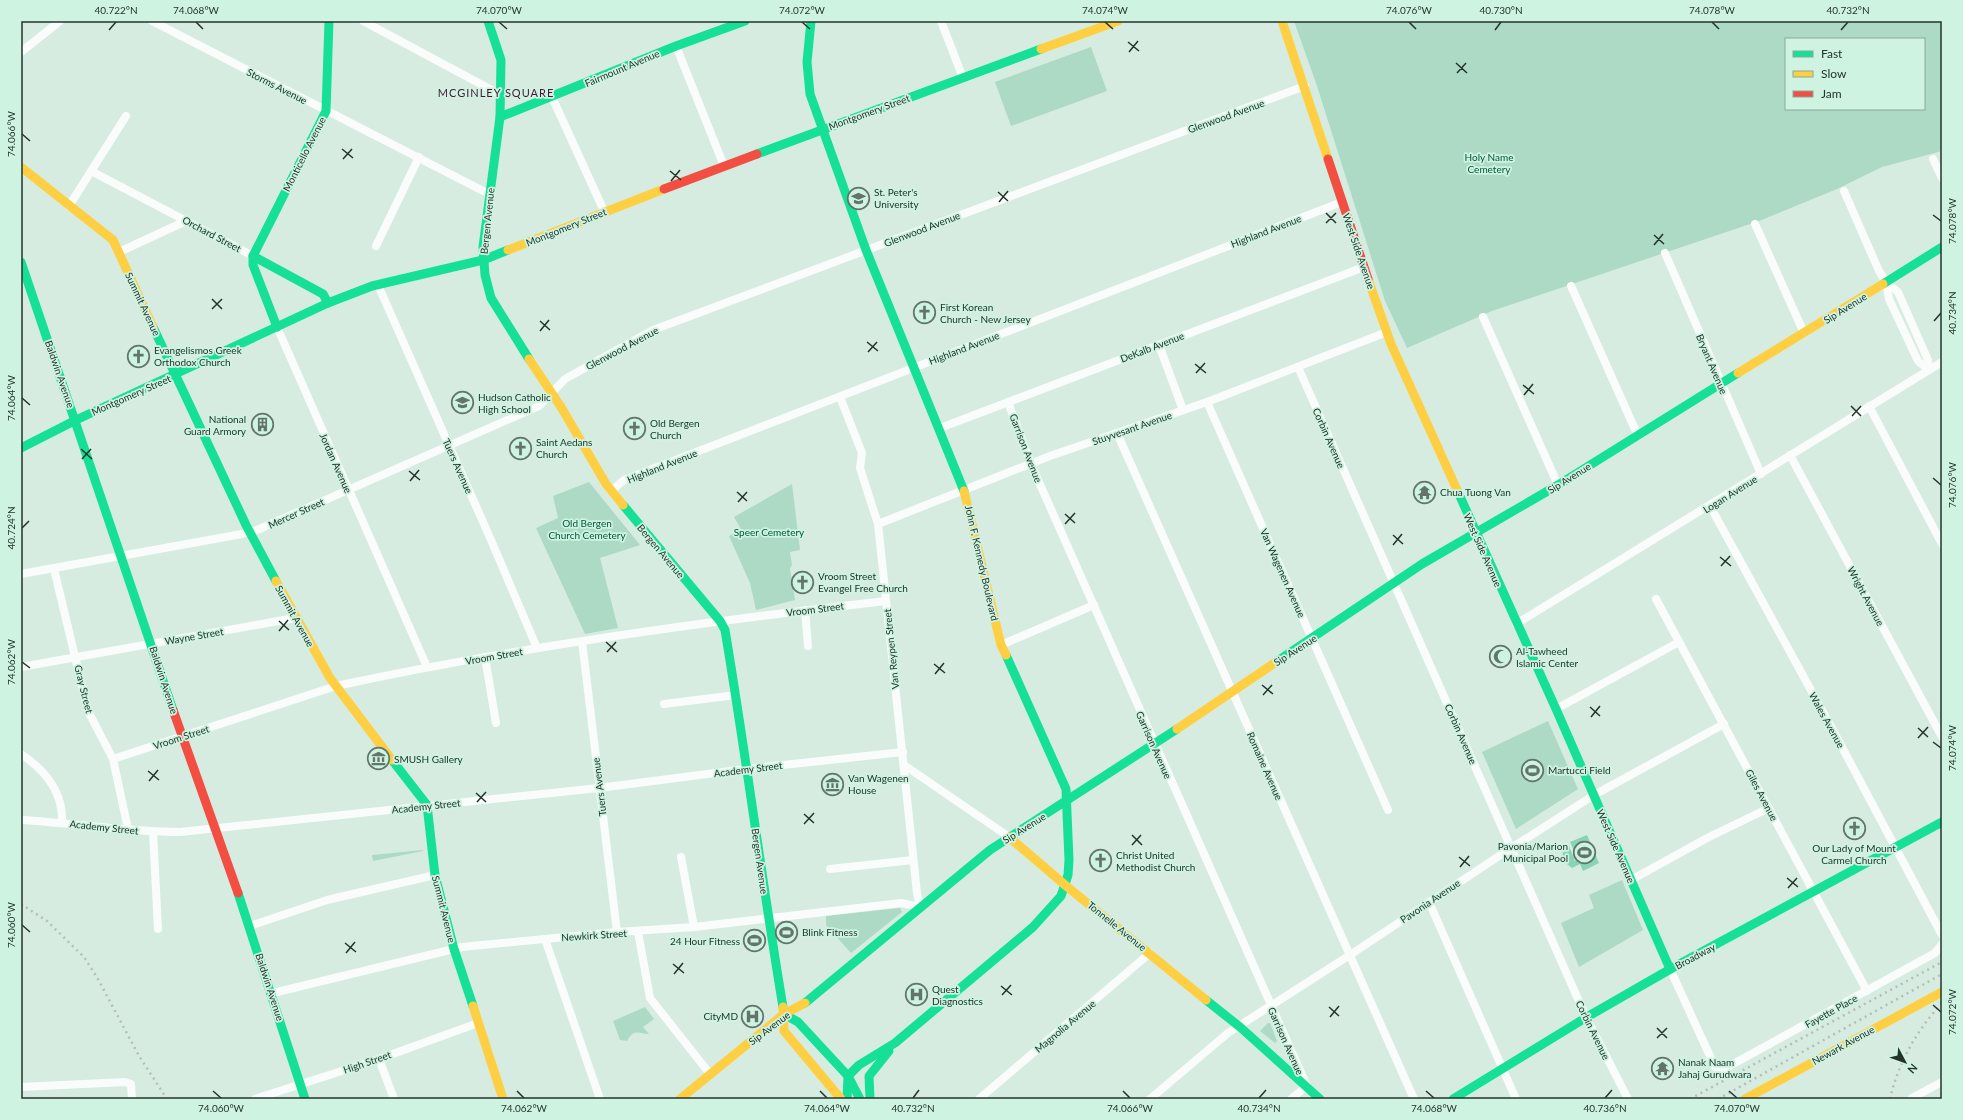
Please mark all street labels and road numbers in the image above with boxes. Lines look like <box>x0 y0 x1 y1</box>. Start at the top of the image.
street label: Fairmount Avenue <box>583 47 661 89</box>
street label: Storms Avenue <box>245 66 309 106</box>
street label: Montgomery Street <box>827 92 912 132</box>
street label: Glenwood Avenue <box>1186 97 1266 135</box>
street label: Monticello Avenue <box>280 115 328 193</box>
street label: Bergen Avenue <box>478 187 496 255</box>
street label: Montgomery Street <box>524 205 608 249</box>
street label: Glenwood Avenue <box>882 209 962 249</box>
street label: West Side Avenue <box>1340 211 1378 291</box>
street label: Highland Avenue <box>1229 212 1303 250</box>
street label: Orchard Street <box>181 214 244 255</box>
street label: Summit Avenue <box>123 270 163 338</box>
street label: Sip Avenue <box>1821 290 1869 326</box>
street label: Glenwood Avenue <box>584 324 660 372</box>
street label: Highland Avenue <box>927 329 1001 367</box>
street label: DeKalb Avenue <box>1118 329 1186 365</box>
street label: Bryant Avenue <box>1694 332 1730 396</box>
street label: Baldwin Avenue <box>43 339 77 409</box>
street label: Montgomery Street <box>89 372 173 418</box>
street label: Corbin Avenue <box>1310 406 1348 470</box>
street label: Stuyvesant Avenue <box>1091 409 1173 447</box>
street label: Garrison Avenue <box>1007 412 1045 484</box>
street label: Jordan Avenue <box>317 431 355 495</box>
street label: Tuers Avenue <box>441 437 475 495</box>
street label: Highland Avenue <box>625 446 699 486</box>
street label: Sip Avenue <box>1545 460 1593 496</box>
street label: Logan Avenue <box>1701 473 1759 515</box>
street label: Mercer Street <box>266 495 326 531</box>
street label: John F. Kennedy Boulevard <box>963 504 1001 622</box>
street label: West Side Avenue <box>1461 511 1505 589</box>
street label: Bergen Avenue <box>635 522 687 580</box>
street label: Van Wagenen Avenue <box>1258 527 1308 619</box>
street label: Wright Avenue <box>1845 564 1887 628</box>
street label: Summit Avenue <box>273 583 317 649</box>
street label: Vroom Street <box>785 599 845 618</box>
street label: Van Reypen Street <box>881 608 901 690</box>
street label: Wayne Street <box>164 625 225 647</box>
street label: Sip Avenue <box>1271 632 1319 668</box>
street label: Baldwin Avenue <box>147 645 181 715</box>
street label: Vroom Street <box>464 645 524 667</box>
street label: Gray Street <box>72 664 96 715</box>
street label: Wales Avenue <box>1807 690 1847 750</box>
street label: Corbin Avenue <box>1442 702 1480 766</box>
street label: Garrison Avenue <box>1134 709 1174 781</box>
street label: Vroom Street <box>152 722 211 752</box>
street label: Romaine Avenue <box>1245 730 1285 802</box>
street label: Tuers Avenue <box>589 757 609 817</box>
street label: Academy Street <box>713 759 783 779</box>
street label: Giles Avenue <box>1743 767 1781 823</box>
street label: Academy Street <box>391 796 461 816</box>
street label: West Side Avenue <box>1594 807 1638 885</box>
street label: Sip Avenue <box>1000 810 1048 846</box>
street label: Academy Street <box>69 817 139 837</box>
street label: Bergen Avenue <box>749 827 771 895</box>
street label: Summit Avenue <box>430 874 458 944</box>
street label: Pavonia Avenue <box>1398 877 1462 925</box>
street label: Tonnelle Avenue <box>1085 899 1149 953</box>
street label: Newkirk Street <box>561 927 628 943</box>
street label: Broadway <box>1673 940 1718 972</box>
street label: Baldwin Avenue <box>253 952 287 1022</box>
street label: Fayette Place <box>1803 992 1859 1030</box>
street label: Magnolia Avenue <box>1032 997 1098 1055</box>
street label: Corbin Avenue <box>1573 998 1613 1062</box>
street label: Garrison Avenue <box>1266 1005 1306 1077</box>
street label: Sip Avenue <box>746 1009 792 1047</box>
street label: Newark Avenue <box>1810 1023 1876 1067</box>
street label: High Street <box>342 1048 393 1076</box>

